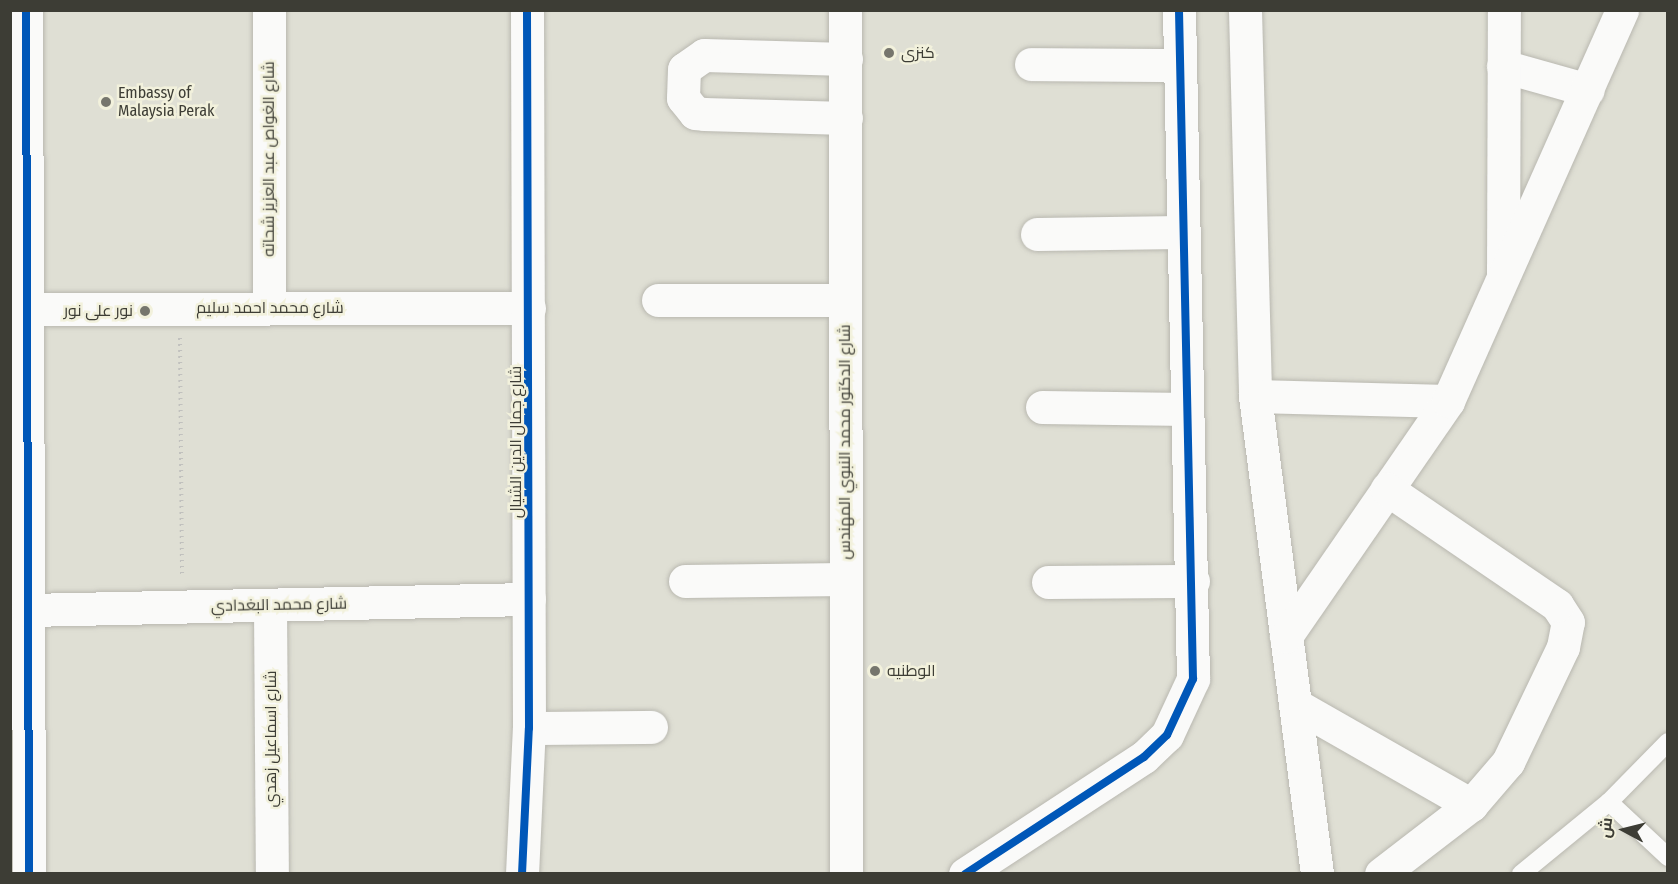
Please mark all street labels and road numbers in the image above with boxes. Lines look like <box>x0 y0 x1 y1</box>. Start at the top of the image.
street label: شارع الغواص عبد العزيز شحاته <box>259 61 279 257</box>
street label: شارع محمد احمد سليم <box>196 298 344 318</box>
street label: شارع الدكتور محمد النبوي المهندس <box>835 324 855 560</box>
street label: شارع جمال الدين الشيال <box>506 366 526 518</box>
street label: شارع محمد البغدادي <box>211 594 347 616</box>
street label: شارع اسماعيل زهدي <box>261 671 281 807</box>

